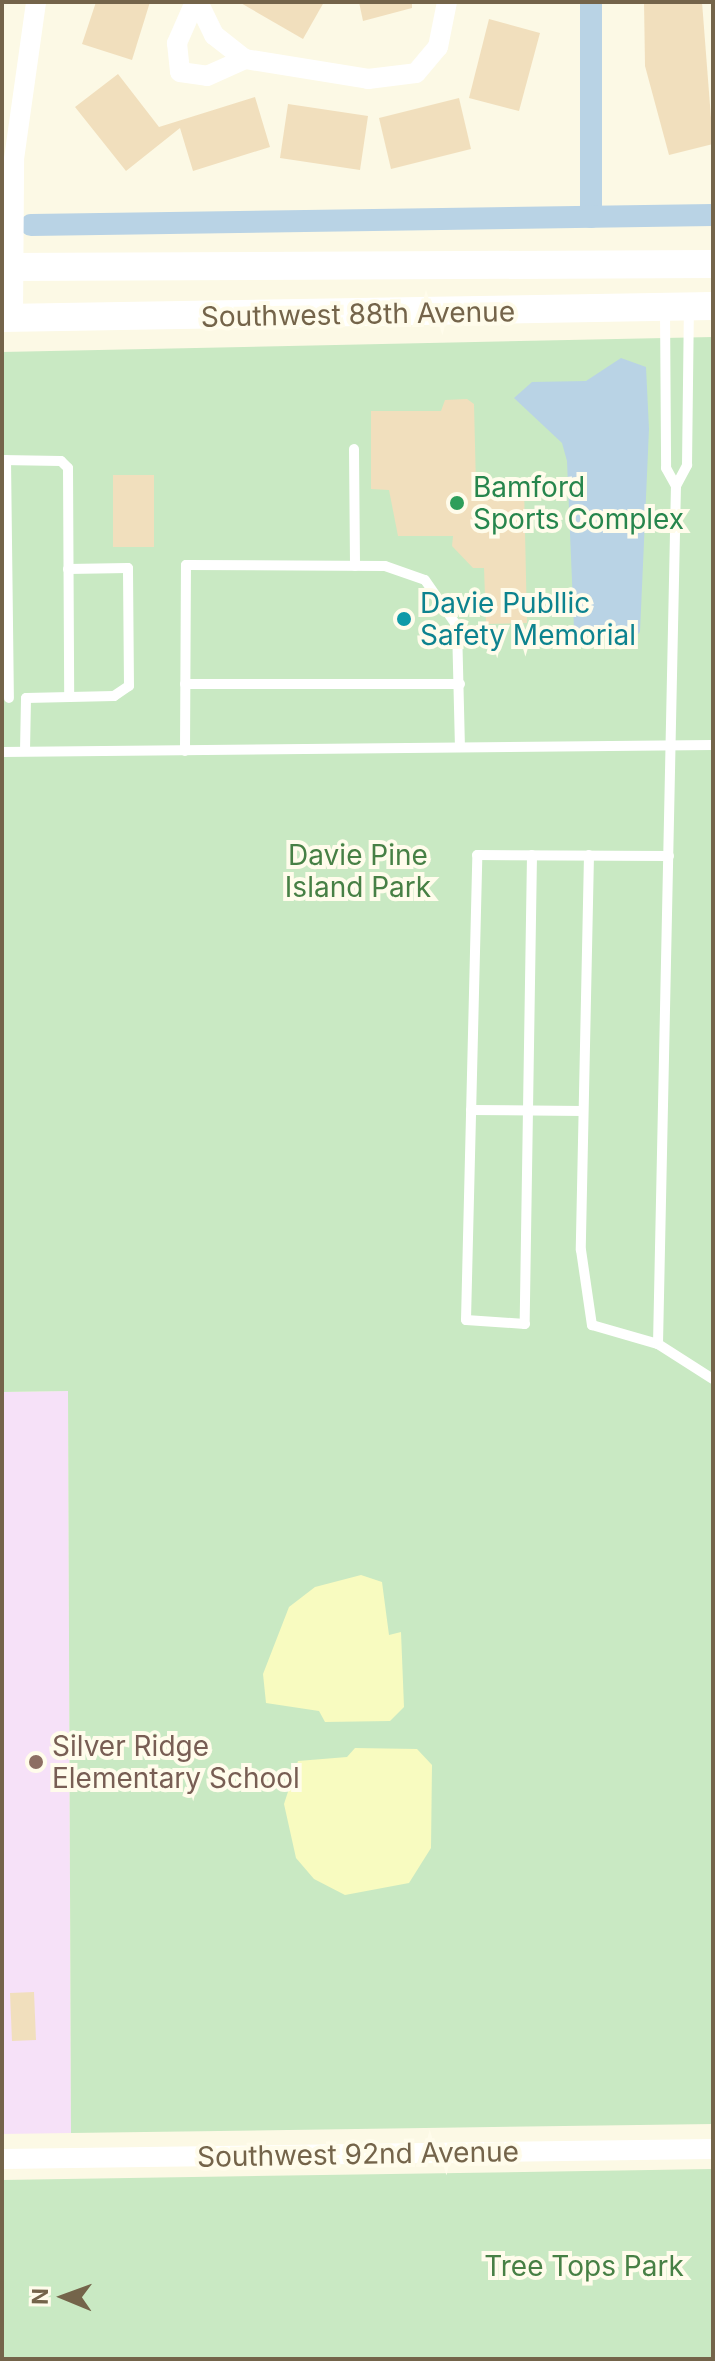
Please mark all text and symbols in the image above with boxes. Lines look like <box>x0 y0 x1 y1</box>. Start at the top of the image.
street label: Southwest 88th Avenue <box>201 294 515 334</box>
place label: Bamford Sports Complex <box>473 470 684 536</box>
marker: Bamford Sports Complex <box>448 494 466 512</box>
place label: Davie Publlic Safety Memorial <box>420 586 636 652</box>
marker: Davie Publlic Safety Memorial <box>395 610 413 628</box>
park label: Davie Pine Island Park <box>285 838 431 904</box>
place label: Silver Ridge Elementary School <box>52 1729 300 1795</box>
marker: Silver Ridge Elementary School <box>27 1753 45 1771</box>
street label: Southwest 92nd Avenue <box>197 2134 519 2174</box>
park label: Tree Tops Park <box>484 2249 684 2283</box>
north arrow <box>24 2257 104 2337</box>
text: N <box>27 2288 53 2305</box>

